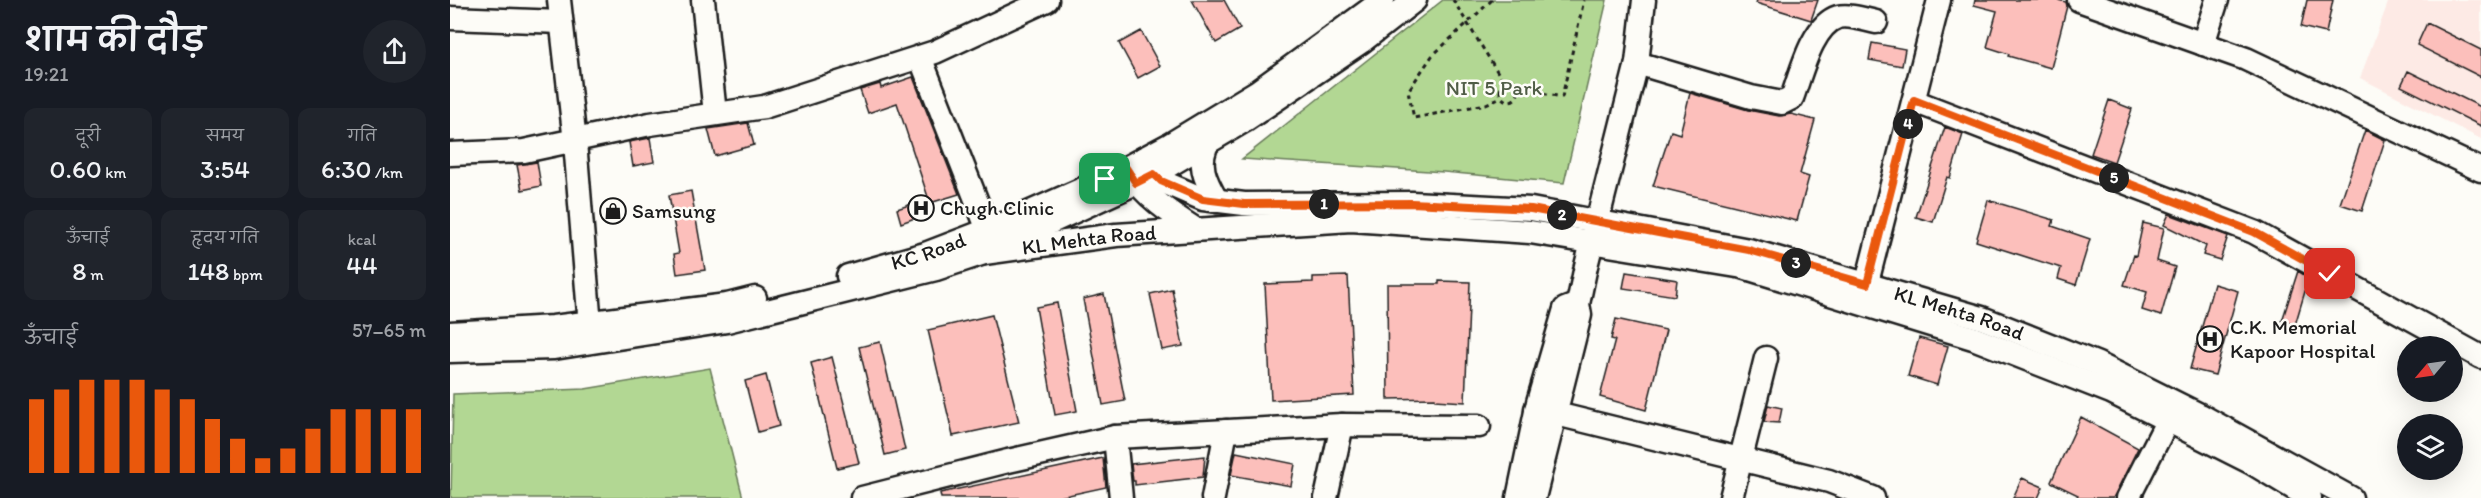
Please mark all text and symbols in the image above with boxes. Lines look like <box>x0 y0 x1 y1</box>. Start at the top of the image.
text: शाम की दौड़ <box>24 20 205 59</box>
button: share <box>363 20 426 83</box>
text: 19:21 <box>24 62 68 86</box>
park label: NIT 5 Park <box>1446 75 1543 100</box>
pin: 4 <box>1893 109 1923 139</box>
text: 4 <box>1903 114 1913 133</box>
text: दूरी <box>75 126 101 145</box>
text: समय <box>206 126 244 145</box>
text: गति <box>347 126 377 145</box>
text: 0.60 <box>50 153 102 185</box>
text: 3:54 <box>200 153 250 185</box>
text: 6:30 <box>321 153 371 185</box>
pin <box>1079 153 1130 204</box>
icon: arrive <box>1088 162 1121 195</box>
text: km <box>102 163 126 182</box>
text: /km <box>371 163 403 182</box>
pin: 5 <box>2099 163 2129 193</box>
text: 5 <box>2110 168 2118 187</box>
pin: 1 <box>1309 189 1339 219</box>
hospital icon: Chugh Clinic <box>906 193 936 223</box>
text: 1 <box>1320 194 1328 213</box>
place label: Chugh Clinic <box>940 195 1054 220</box>
shop icon: Samsung <box>598 196 628 226</box>
place label: Samsung <box>632 198 716 223</box>
pin: 2 <box>1547 200 1577 230</box>
text: 2 <box>1558 205 1566 224</box>
street label: KL Mehta Road <box>1020 219 1158 260</box>
street label: KC Road <box>888 226 969 275</box>
text: ऊँचाई <box>67 228 109 247</box>
text: हृदय गति <box>191 228 259 247</box>
text: kcal <box>348 230 376 249</box>
pin: 3 <box>1781 248 1811 278</box>
pin <box>2304 248 2355 299</box>
text: 44 <box>346 249 378 281</box>
text: 3 <box>1792 253 1800 272</box>
text: 8 <box>72 255 87 287</box>
text: 148 <box>187 255 229 287</box>
icon: check <box>2313 257 2346 290</box>
text: m <box>87 265 104 284</box>
text: bpm <box>229 265 263 284</box>
street label: KL Mehta Road <box>1891 280 2028 346</box>
place label: C.K. Memorial Kapoor Hospital <box>2230 314 2375 363</box>
text: 57–65 m <box>352 318 426 342</box>
hospital icon: C.K. Memorial Kapoor Hospital <box>2195 324 2225 354</box>
text: ऊँचाई <box>24 325 78 349</box>
north arrow <box>2397 336 2463 402</box>
map controls <box>2397 336 2463 480</box>
button: layers <box>2397 414 2463 480</box>

